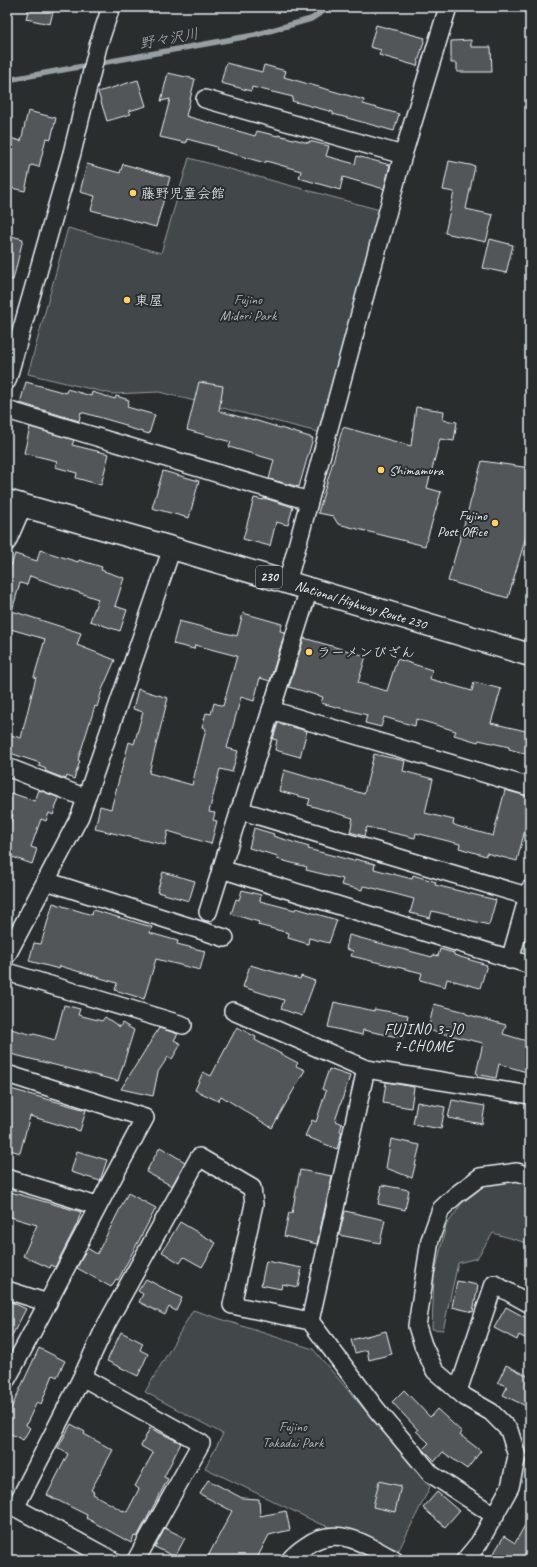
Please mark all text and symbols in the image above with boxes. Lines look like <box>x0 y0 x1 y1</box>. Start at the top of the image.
water label: 野々沢川 <box>138 24 200 54</box>
place label: 藤野児童会館 <box>141 185 225 202</box>
marker: 藤野児童会館 <box>128 188 138 198</box>
park label: Fujino Midori Park <box>220 291 278 324</box>
place label: 東屋 <box>135 292 163 309</box>
marker: 東屋 <box>122 295 132 305</box>
place label: Shimamura <box>389 462 444 479</box>
marker: Shimamura <box>376 465 386 475</box>
place label: Fujino Post Office <box>437 507 488 540</box>
marker: Fujino Post Office <box>490 518 500 528</box>
road number: 230 <box>256 566 282 588</box>
street label: National Highway Route 230 <box>293 577 431 634</box>
place label: ラーメンびざん <box>317 644 415 661</box>
marker: ラーメンびざん <box>304 647 314 657</box>
district label: FUJINO 3-JO 7-CHOME <box>384 1020 464 1056</box>
park label: Fujino Takadai Park <box>263 1418 325 1451</box>

